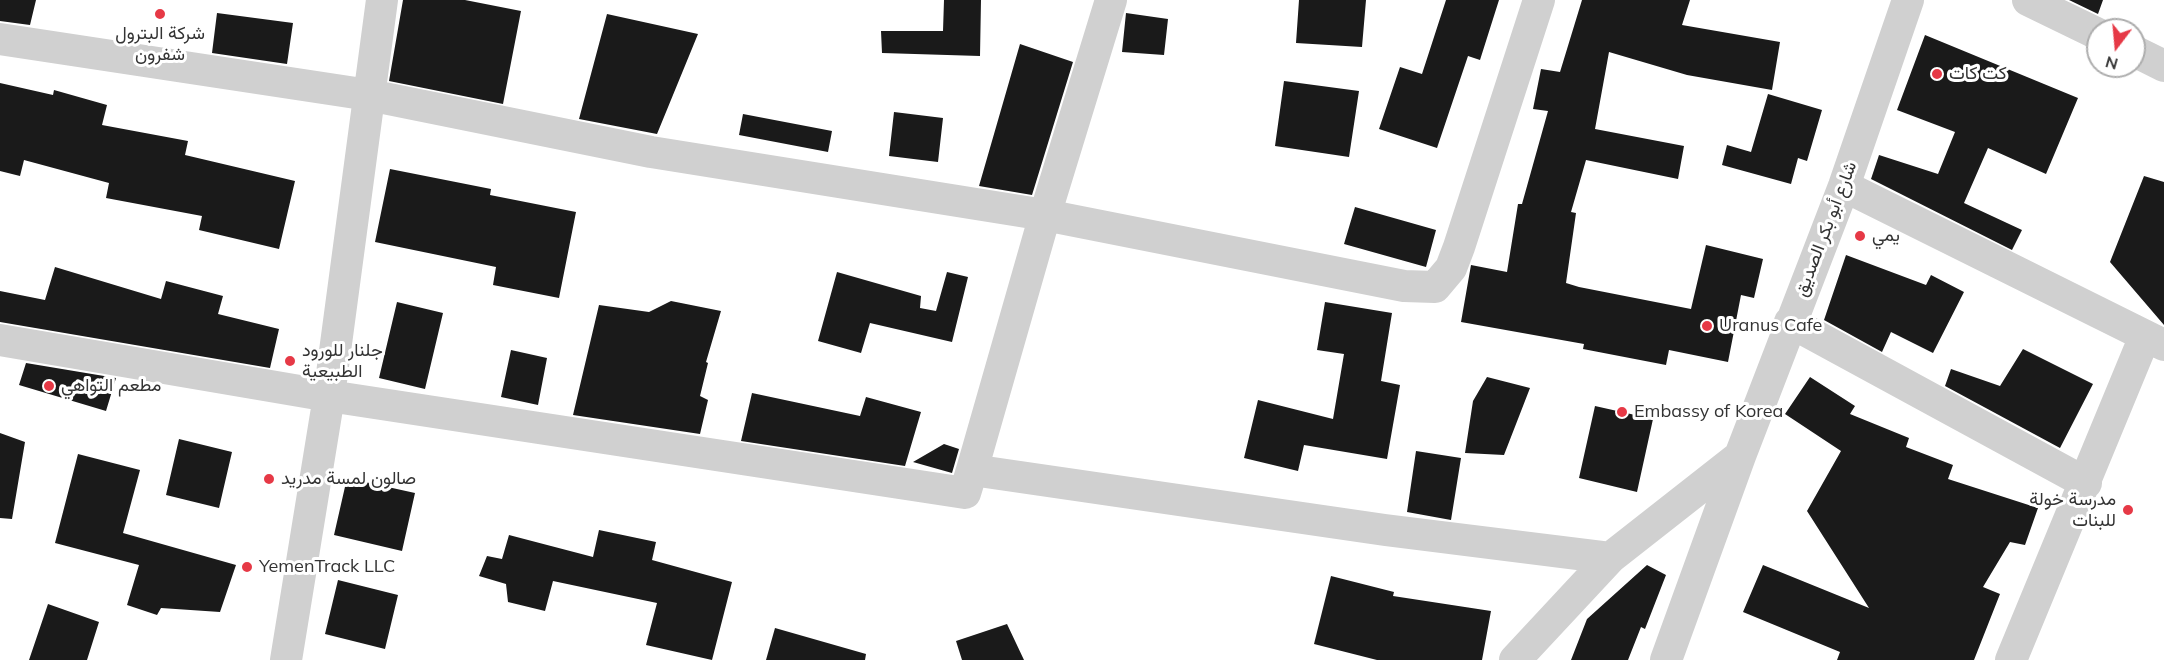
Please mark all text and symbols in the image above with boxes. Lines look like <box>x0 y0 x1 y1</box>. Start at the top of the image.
marker: شركة البترول شفرون <box>153 7 167 21</box>
north arrow <box>2086 18 2146 78</box>
place label: شركة البترول شفرون <box>115 23 205 66</box>
text: N <box>2103 52 2120 75</box>
place label: كت كات <box>1949 63 2007 85</box>
marker: كت كات <box>1930 67 1944 81</box>
street label: شارع أبو بكر الصديق <box>1790 158 1862 300</box>
place label: يمي <box>1872 225 1900 247</box>
marker: يمي <box>1853 229 1867 243</box>
place label: Uranus Cafe <box>1719 315 1822 337</box>
marker: Uranus Cafe <box>1700 319 1714 333</box>
place label: جلنار للورود الطبيعية <box>302 340 383 382</box>
marker: جلنار للورود الطبيعية <box>283 354 297 368</box>
place label: مطعم التواهي <box>61 375 161 397</box>
marker: مطعم التواهي <box>42 379 56 393</box>
place label: Embassy of Korea <box>1634 401 1783 423</box>
marker: Embassy of Korea <box>1615 405 1629 419</box>
place label: صالون لمسة مدريد <box>281 468 416 490</box>
marker: صالون لمسة مدريد <box>262 472 276 486</box>
place label: مدرسة خولة للبنات <box>2029 489 2116 532</box>
marker: مدرسة خولة للبنات <box>2121 503 2135 517</box>
place label: YemenTrack LLC <box>259 556 395 578</box>
marker: YemenTrack LLC <box>240 560 254 574</box>

